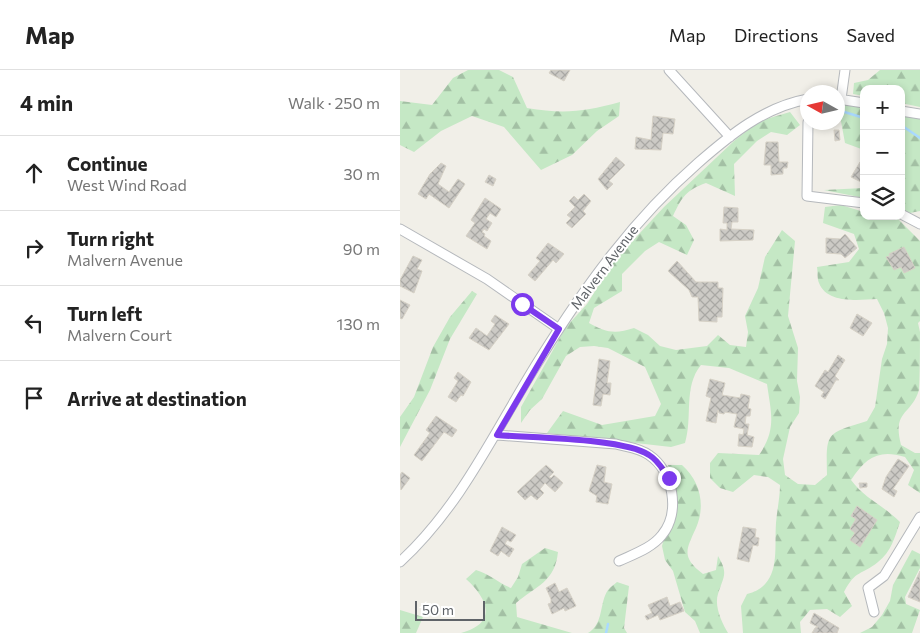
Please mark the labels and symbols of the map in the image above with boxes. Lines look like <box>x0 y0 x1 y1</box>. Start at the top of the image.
north arrow <box>800 85 845 130</box>
street label: Malvern Avenue <box>567 221 641 313</box>
route start <box>511 293 534 316</box>
route end <box>658 467 681 490</box>
scale bar <box>415 598 485 621</box>

